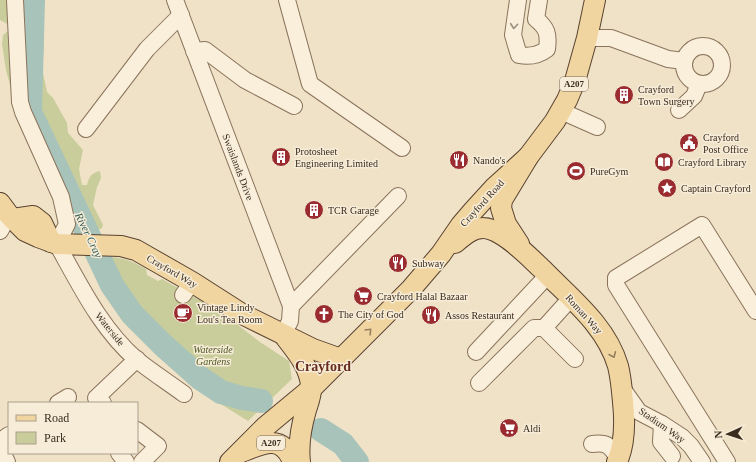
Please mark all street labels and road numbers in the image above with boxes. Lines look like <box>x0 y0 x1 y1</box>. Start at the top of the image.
road number: A207 <box>560 77 588 91</box>
street label: Swaislands Drive <box>220 132 256 202</box>
street label: Crayford Road <box>458 177 506 229</box>
street label: Crayford Way <box>145 252 199 290</box>
street label: Roman Way <box>563 292 605 336</box>
street label: Waterside <box>93 310 127 348</box>
street label: Stadium Way <box>637 405 687 445</box>
road number: A207 <box>257 436 285 450</box>

